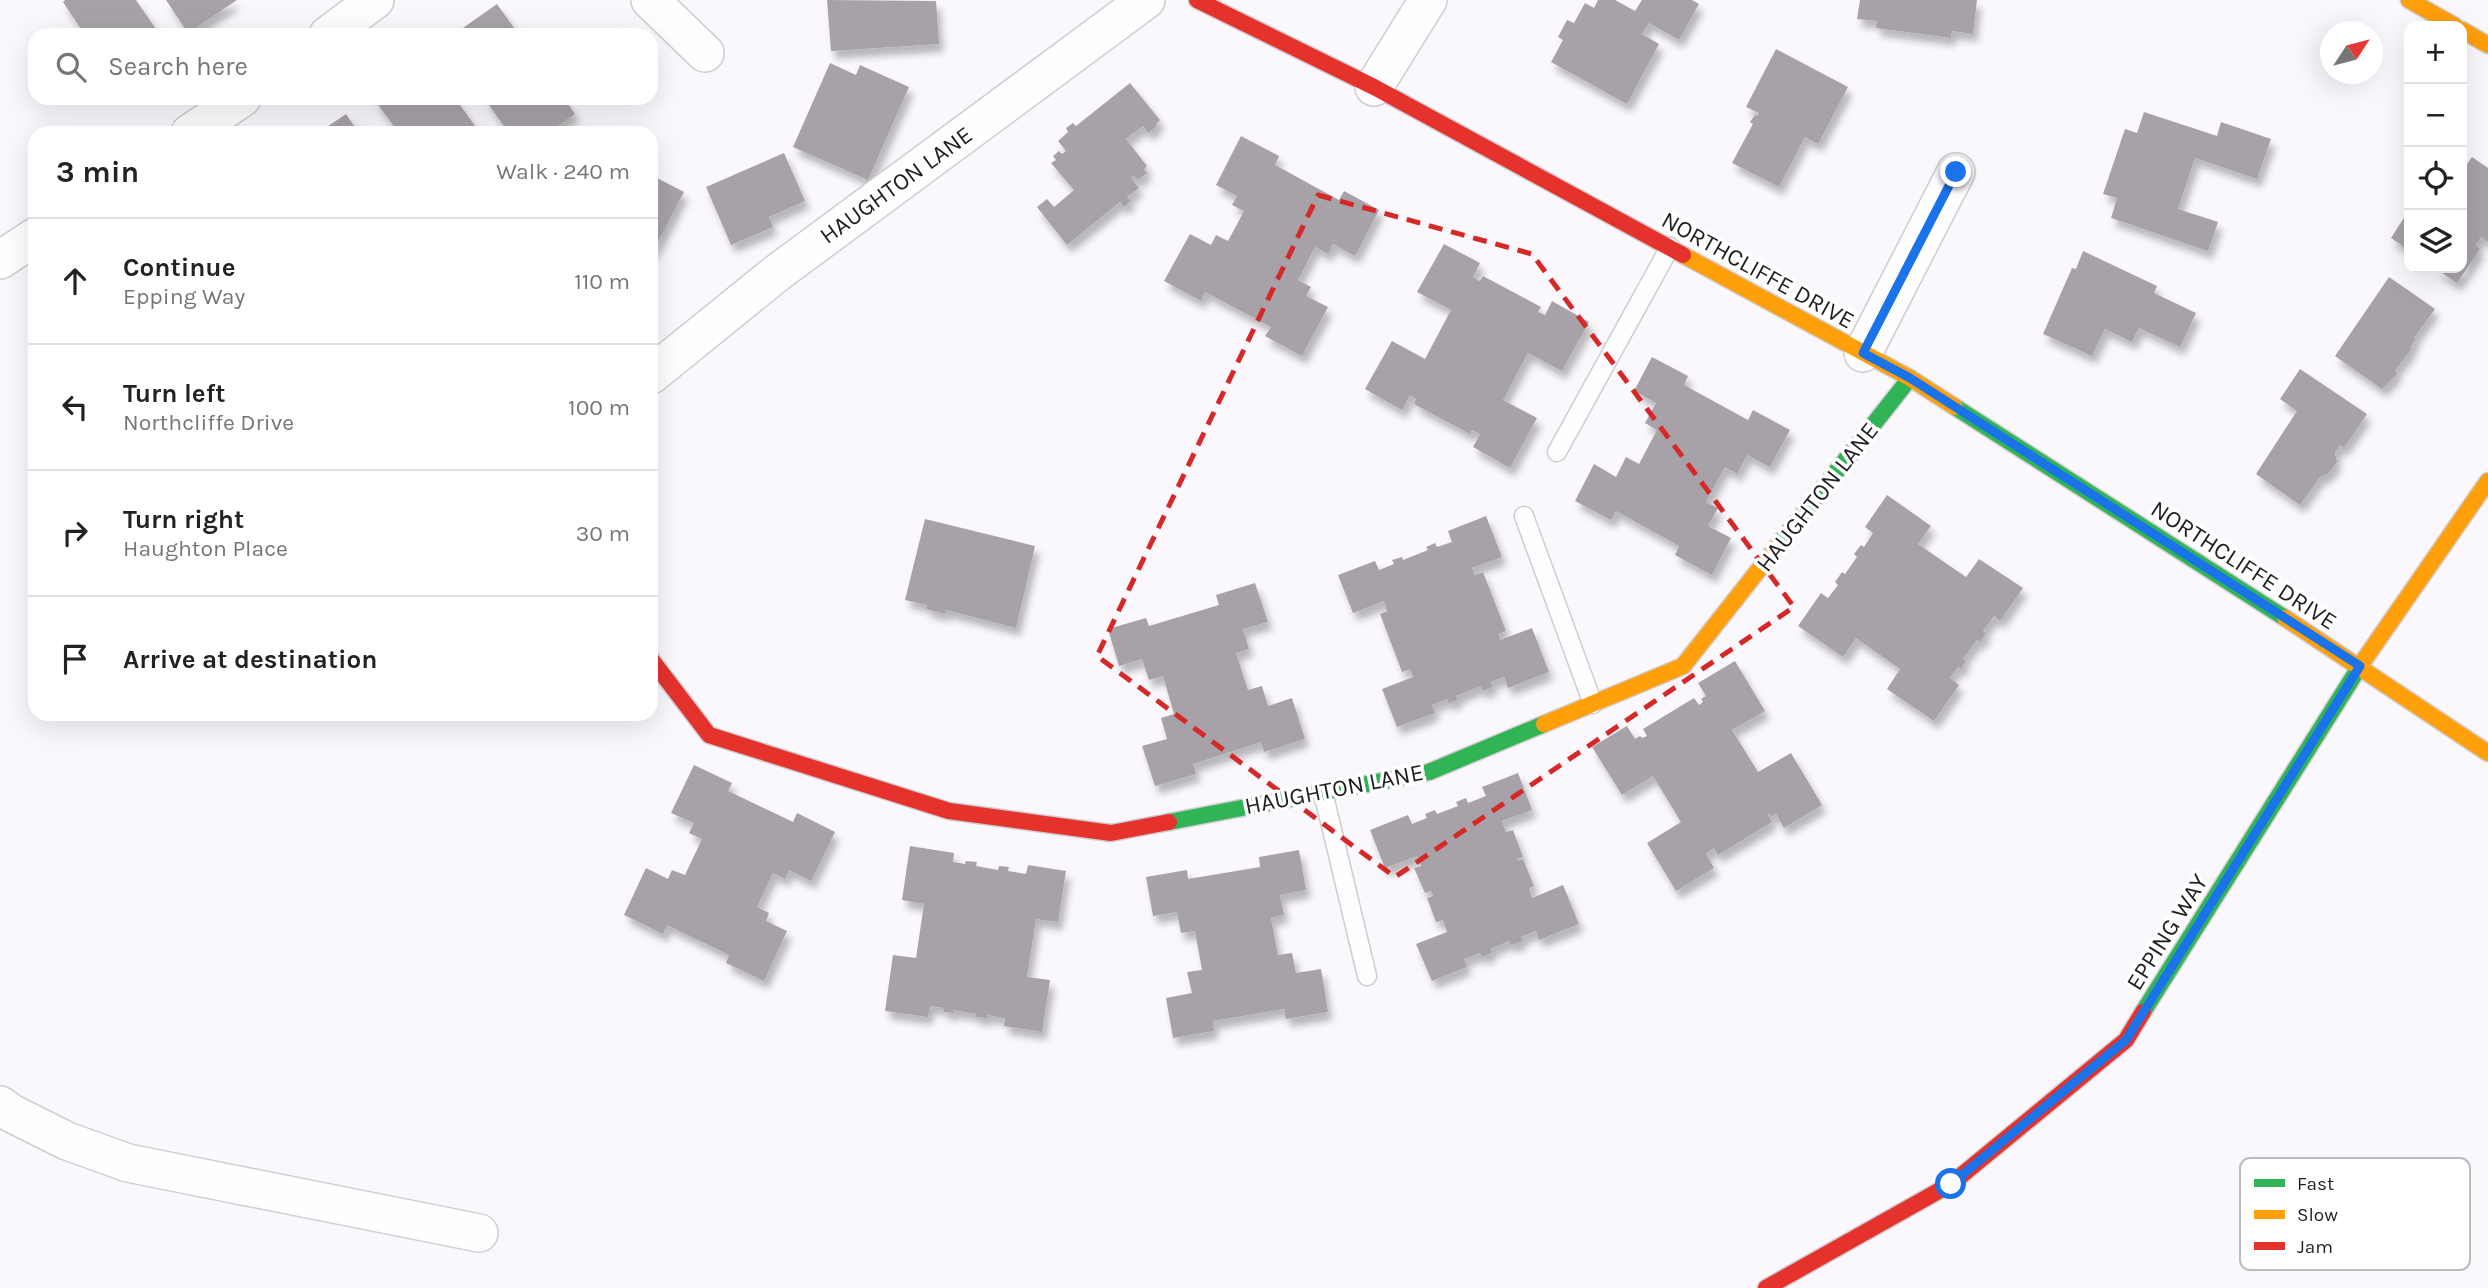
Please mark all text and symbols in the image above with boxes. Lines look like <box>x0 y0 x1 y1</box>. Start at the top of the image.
north arrow <box>2320 21 2383 84</box>
map controls <box>2404 21 2467 273</box>
button: + <box>2404 21 2467 84</box>
search box <box>28 28 658 105</box>
icon: search <box>52 48 90 86</box>
text: Search here <box>108 51 248 82</box>
button: − <box>2404 84 2467 147</box>
street label: HAUGHTON LANE <box>814 120 978 250</box>
button: locate <box>2404 147 2467 210</box>
text: 3 min <box>56 154 139 190</box>
route end <box>1940 156 1971 187</box>
text: Walk · 240 m <box>496 158 630 185</box>
street label: NORTHCLIFFE DRIVE <box>1657 205 1859 335</box>
button: layers <box>2404 210 2467 273</box>
text: Continue <box>123 252 235 283</box>
icon: ahead <box>56 262 94 300</box>
text: 110 m <box>574 268 630 295</box>
text: Epping Way <box>123 283 245 310</box>
text: Turn left <box>123 378 225 409</box>
icon: left <box>56 388 94 426</box>
text: 100 m <box>568 394 630 421</box>
text: Northcliffe Drive <box>123 409 294 436</box>
street label: HAUGHTON LANE <box>1750 417 1884 577</box>
street label: NORTHCLIFFE DRIVE <box>2146 494 2342 636</box>
text: Turn right <box>123 504 244 535</box>
icon: right <box>56 514 94 552</box>
text: 30 m <box>576 520 630 547</box>
text: Haughton Place <box>123 535 288 562</box>
icon: arrive <box>56 640 94 678</box>
text: Arrive at destination <box>123 644 377 675</box>
street label: HAUGHTON LANE <box>1242 758 1426 820</box>
street label: EPPING WAY <box>2120 869 2214 995</box>
legend <box>2240 1158 2470 1270</box>
route start <box>1935 1168 1966 1199</box>
text: Fast <box>2297 1173 2334 1195</box>
text: Slow <box>2297 1204 2338 1226</box>
text: Jam <box>2297 1236 2333 1258</box>

